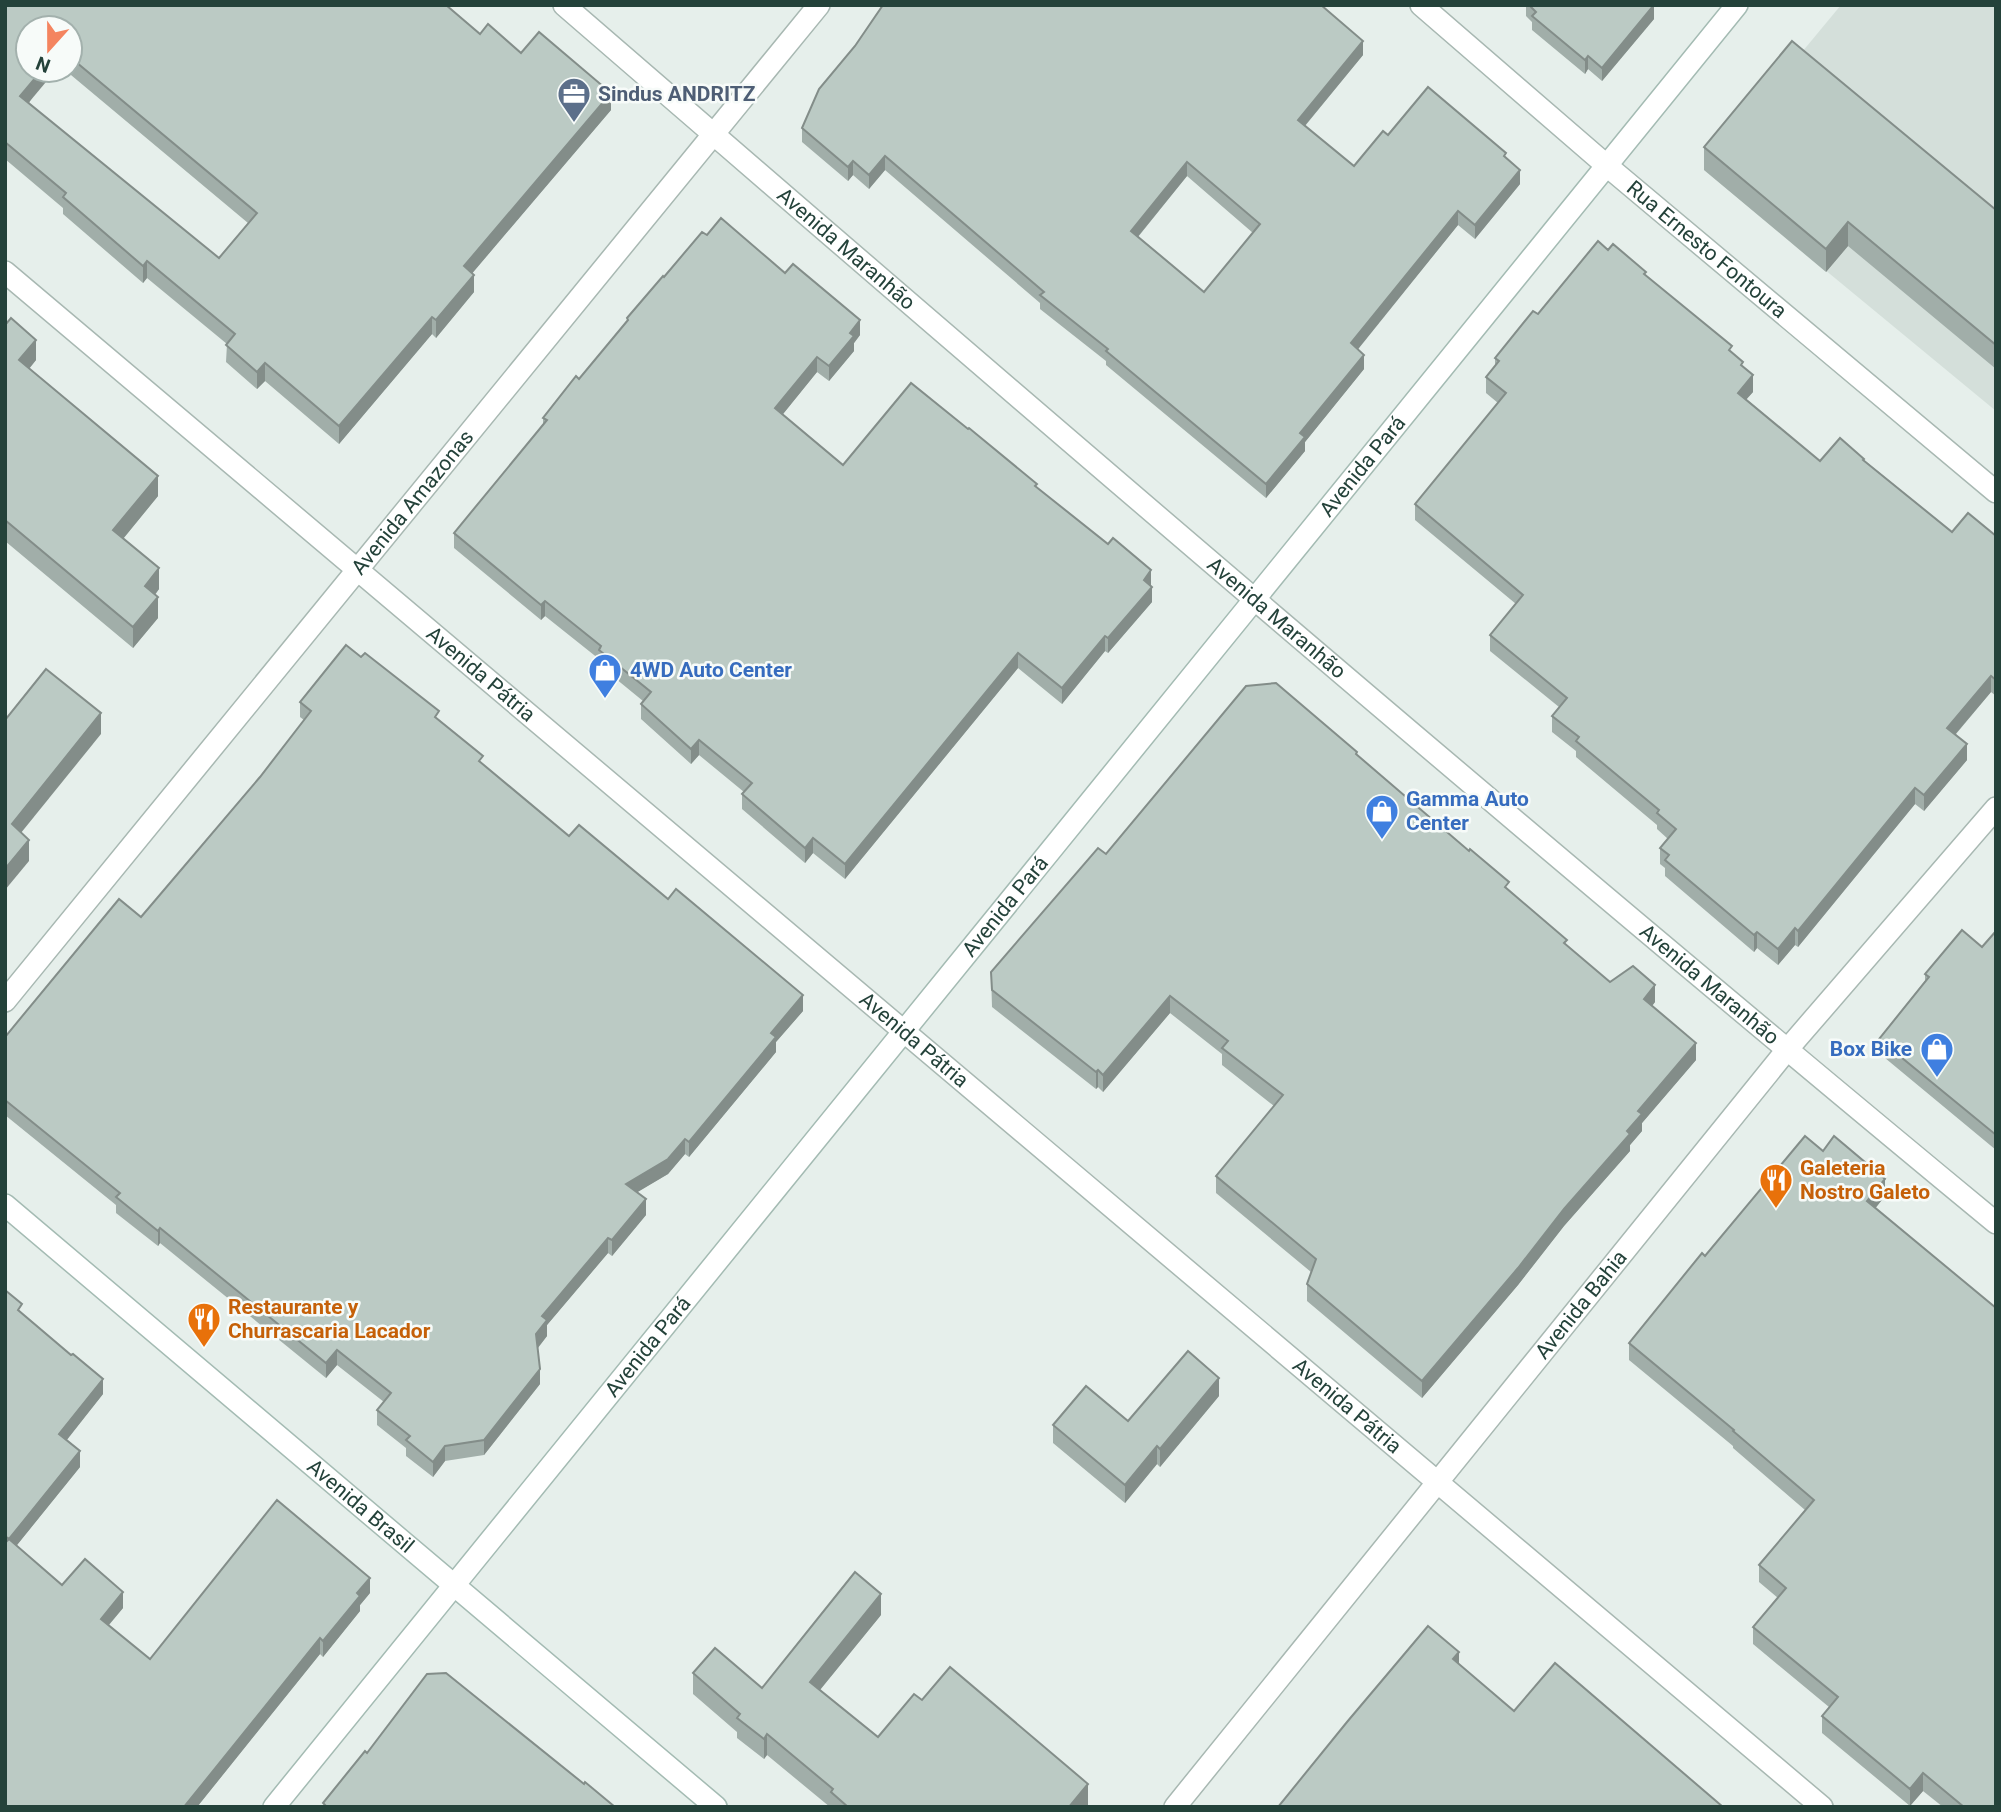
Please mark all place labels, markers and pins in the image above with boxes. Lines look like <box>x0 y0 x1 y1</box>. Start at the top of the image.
office icon: Sindus ANDRITZ <box>555 75 593 124</box>
place label: Sindus ANDRITZ <box>598 82 756 106</box>
shop icon: 4WD Auto Center <box>586 651 624 700</box>
place label: 4WD Auto Center <box>630 658 792 682</box>
place label: Gamma Auto Center <box>1406 787 1529 835</box>
shop icon: Gamma Auto Center <box>1363 792 1401 841</box>
shop icon: Box Bike <box>1918 1030 1956 1079</box>
place label: Box Bike <box>1830 1037 1912 1061</box>
place label: Galeteria Nostro Galeto <box>1800 1156 1930 1204</box>
restaurant icon: Galeteria Nostro Galeto <box>1757 1161 1795 1210</box>
place label: Restaurante y Churrascaria Lacador <box>228 1295 431 1343</box>
restaurant icon: Restaurante y Churrascaria Lacador <box>185 1300 223 1349</box>

